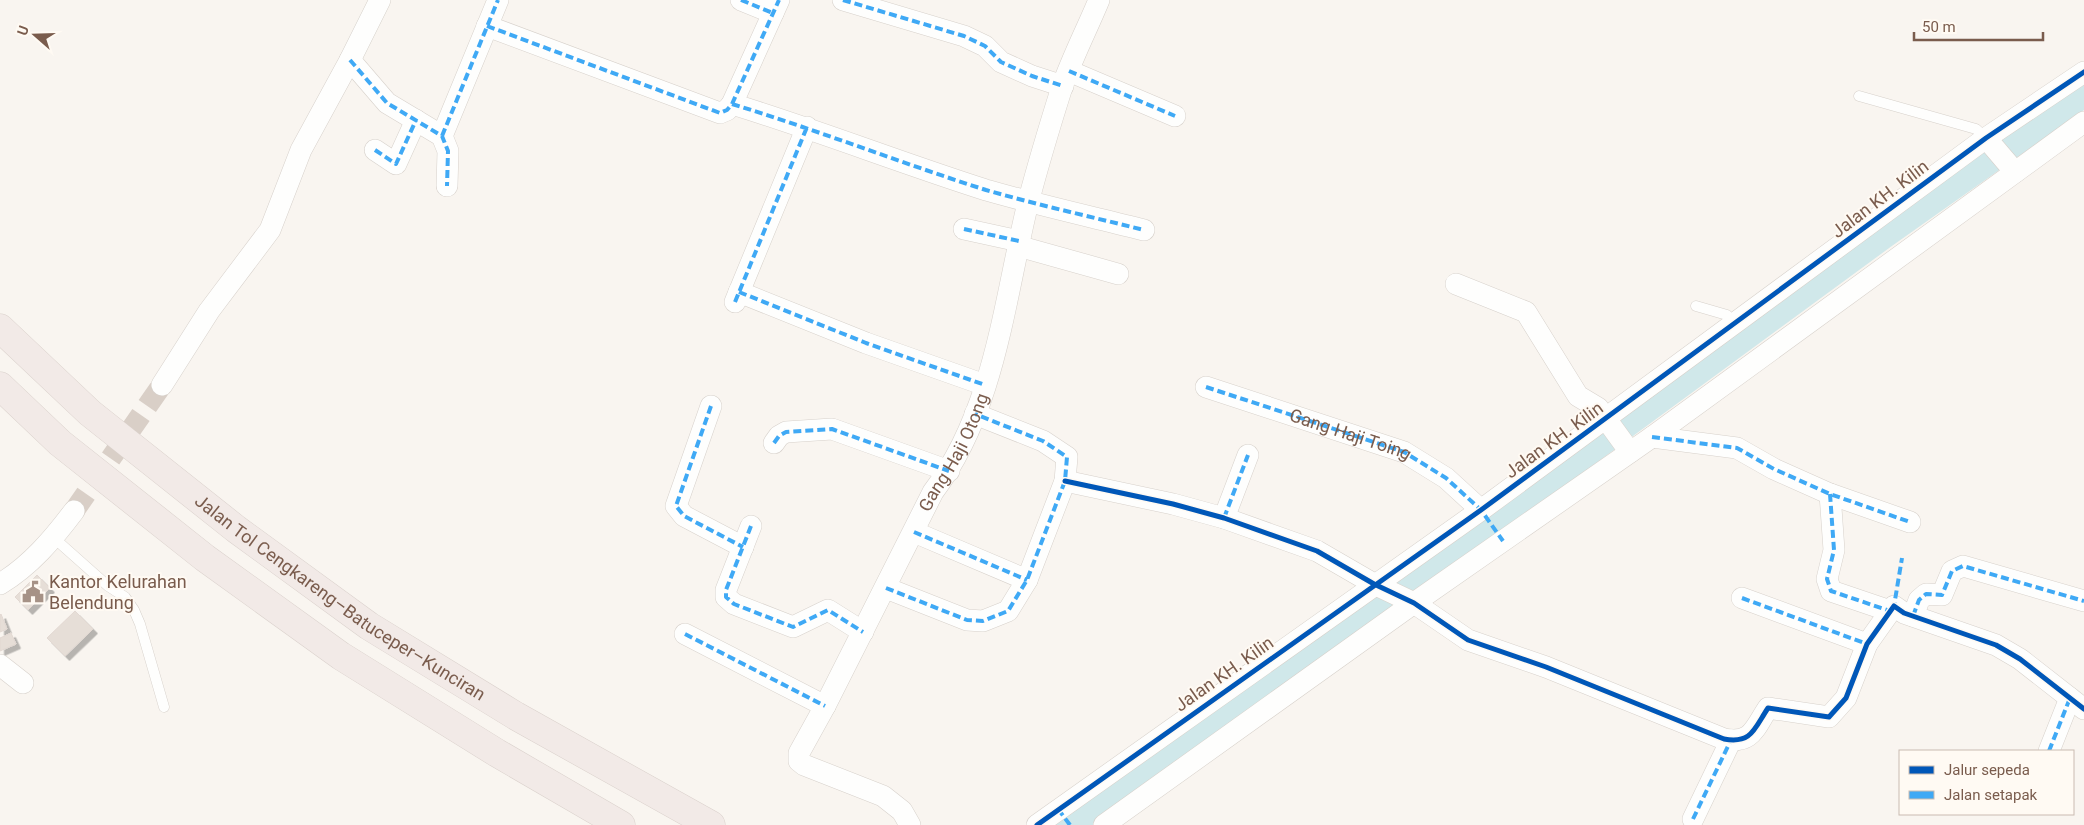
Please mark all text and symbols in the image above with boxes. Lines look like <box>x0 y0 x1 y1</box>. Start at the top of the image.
north arrow <box>10 10 60 60</box>
scale bar <box>1914 10 2043 42</box>
text: 50 m <box>1922 18 1956 36</box>
text: U <box>14 23 32 38</box>
street label: Jalan KH. Kilin <box>1827 155 1932 242</box>
street label: Gang Haji Otong <box>914 390 992 515</box>
street label: Jalan KH. Kilin <box>1501 397 1607 482</box>
street label: Gang Haji Toing <box>1287 404 1416 464</box>
street label: Jalan Tol Cengkareng–Batuceper–Kunciran <box>191 490 489 705</box>
place label: Kantor Kelurahan Belendung <box>49 571 187 613</box>
public building icon: Kantor Kelurahan Belendung <box>20 579 46 605</box>
street label: Jalan KH. Kilin <box>1170 632 1277 715</box>
legend <box>1899 750 2074 815</box>
text: Jalur sepeda <box>1944 761 2030 779</box>
text: Jalan setapak <box>1944 786 2038 804</box>

